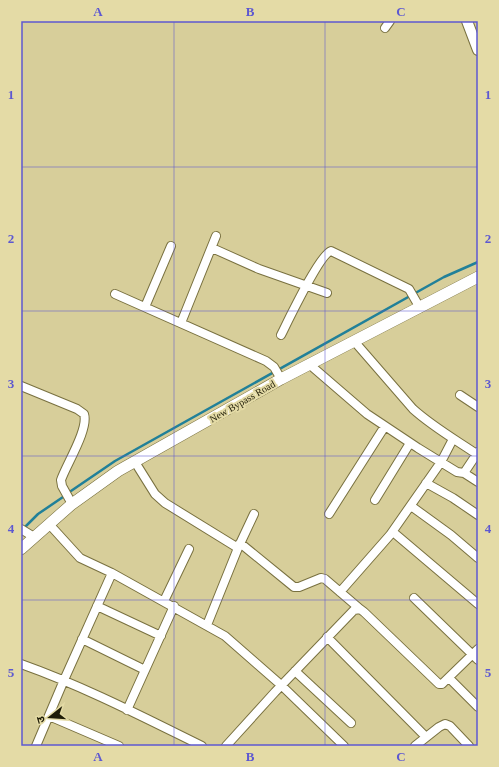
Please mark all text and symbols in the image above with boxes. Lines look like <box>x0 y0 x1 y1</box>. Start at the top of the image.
text: A <box>93 4 103 19</box>
text: B <box>246 4 255 19</box>
text: C <box>396 4 406 19</box>
text: 1 <box>8 87 14 102</box>
text: 1 <box>485 87 491 102</box>
text: 2 <box>8 231 14 246</box>
text: 2 <box>485 231 491 246</box>
text: 3 <box>8 376 15 391</box>
text: 3 <box>485 376 492 391</box>
street label: New Bypass Road <box>208 378 277 425</box>
text: 4 <box>8 521 15 536</box>
text: 4 <box>485 521 492 536</box>
text: 5 <box>8 665 15 680</box>
text: 5 <box>485 665 492 680</box>
north arrow <box>30 697 70 737</box>
text: उ <box>34 715 47 725</box>
text: A <box>93 749 103 764</box>
text: B <box>246 749 255 764</box>
text: C <box>396 749 406 764</box>

